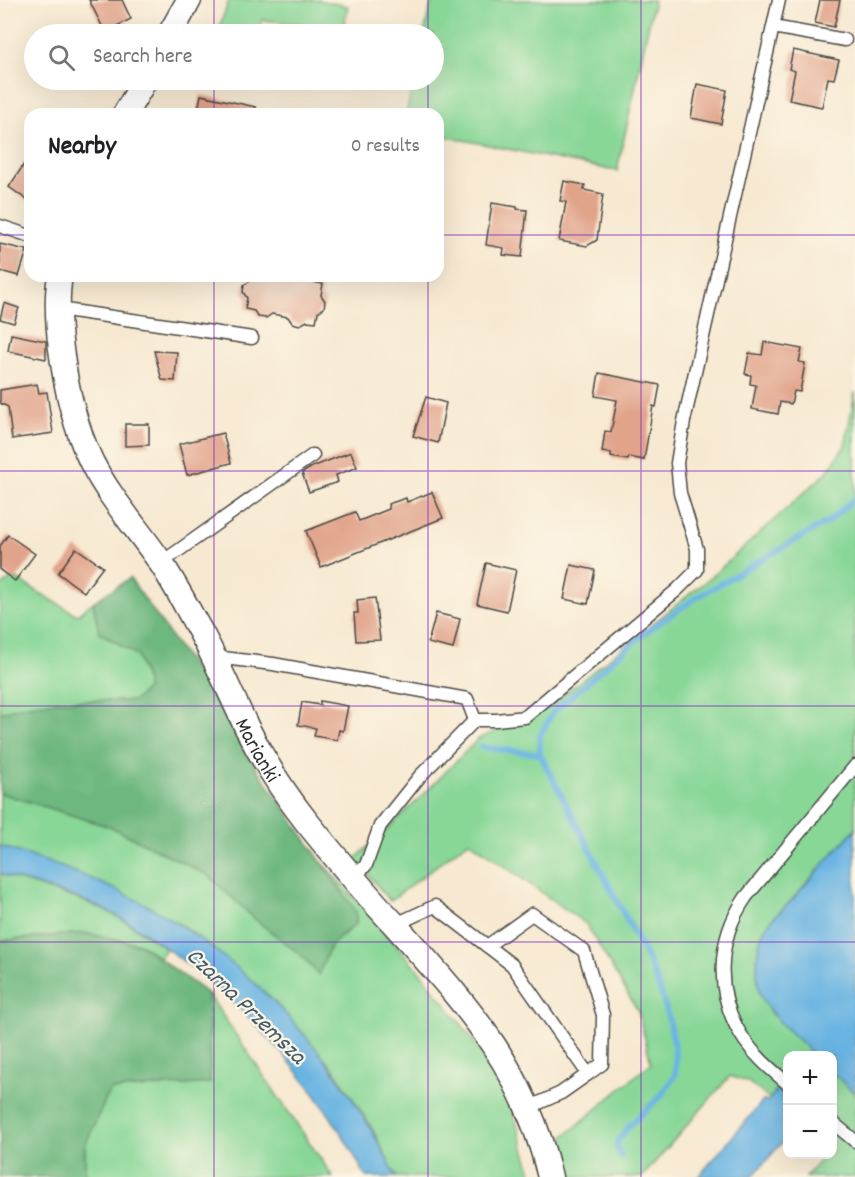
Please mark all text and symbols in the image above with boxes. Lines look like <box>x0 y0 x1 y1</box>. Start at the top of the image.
search box <box>24 24 444 90</box>
icon: search <box>45 41 78 74</box>
text: Search here <box>93 42 192 73</box>
text: Nearby <box>48 129 116 166</box>
text: 0 results <box>351 133 420 161</box>
street label: Marianki <box>225 714 286 789</box>
water label: Czarna Przemsza <box>177 941 314 1075</box>
map controls <box>783 1051 837 1159</box>
button: + <box>783 1051 837 1105</box>
button: − <box>783 1105 837 1159</box>

